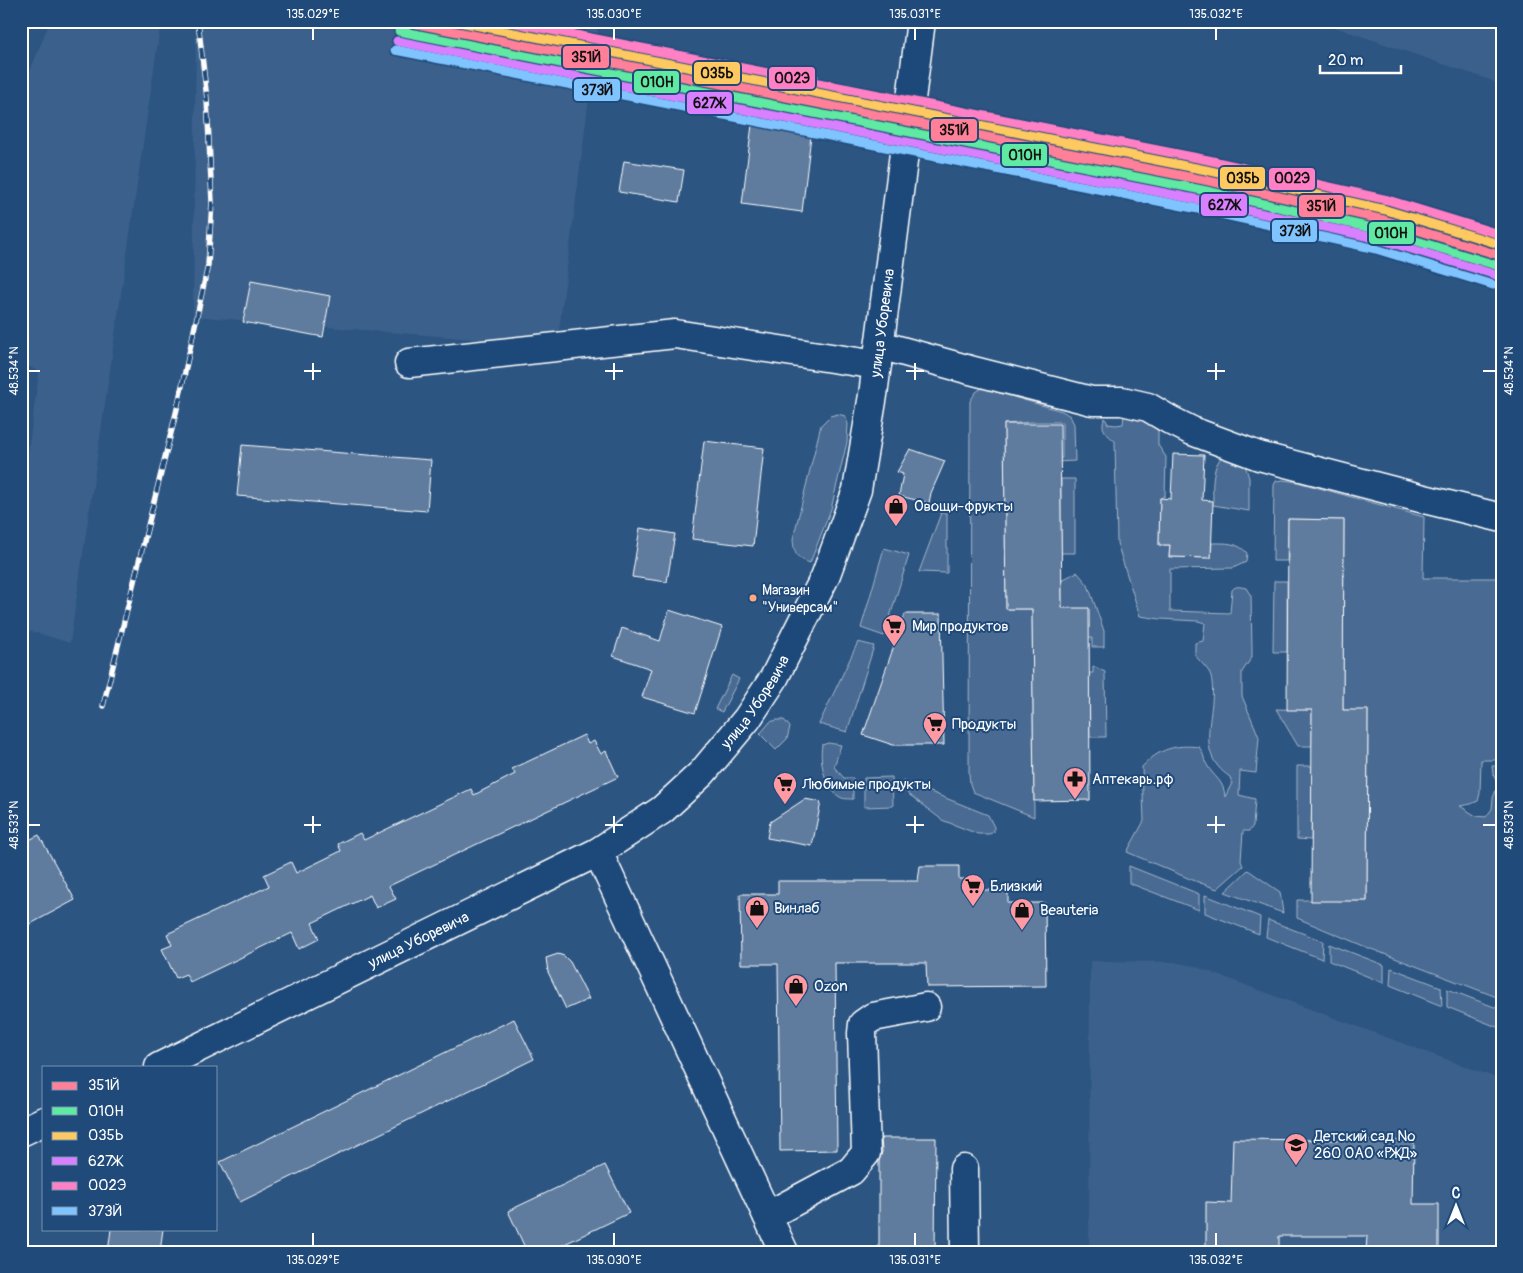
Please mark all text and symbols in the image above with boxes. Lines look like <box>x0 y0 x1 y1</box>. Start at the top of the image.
text: 135.029°E <box>286 7 340 22</box>
text: 135.030°E <box>586 7 642 22</box>
text: 135.031°E <box>889 7 941 22</box>
text: 135.032°E <box>1189 7 1243 22</box>
scale bar <box>1320 42 1402 74</box>
line badge: 351Й <box>562 45 610 69</box>
text: 351Й <box>571 49 601 66</box>
text: 20 m <box>1328 51 1363 70</box>
line badge: 035Ь <box>693 61 741 85</box>
text: 035Ь <box>700 65 734 82</box>
line badge: 002Э <box>768 66 816 90</box>
line badge: 010Н <box>633 70 680 94</box>
text: 002Э <box>774 70 810 87</box>
text: 010Н <box>640 74 674 91</box>
line badge: 373Й <box>573 78 621 102</box>
text: 373Й <box>581 82 613 99</box>
line badge: 627Ж <box>686 91 733 115</box>
text: 627Ж <box>693 95 726 112</box>
line badge: 351Й <box>930 118 978 142</box>
text: 351Й <box>939 122 969 139</box>
line badge: 010Н <box>1001 143 1048 167</box>
text: 010Н <box>1008 147 1042 164</box>
line badge: 035Ь <box>1219 166 1266 190</box>
line badge: 002Э <box>1268 167 1316 191</box>
text: 035Ь <box>1226 170 1260 187</box>
text: 002Э <box>1274 170 1310 187</box>
line badge: 627Ж <box>1200 193 1248 217</box>
line badge: 351Й <box>1298 194 1345 218</box>
text: 627Ж <box>1208 197 1241 214</box>
text: 351Й <box>1306 198 1336 215</box>
line badge: 373Й <box>1271 219 1318 243</box>
line badge: 010Н <box>1368 221 1415 245</box>
text: 373Й <box>1279 223 1311 240</box>
text: 010Н <box>1374 225 1408 242</box>
street label: улица Уборевича <box>866 267 899 380</box>
text: 48.534°N <box>7 346 22 396</box>
text: 48.534°N <box>1502 346 1517 396</box>
shop icon: Овощи-фрукты <box>883 493 909 527</box>
place label: Овощи-фрукты <box>914 497 1013 516</box>
place label: Магазин "Универсам" <box>762 582 838 616</box>
marker: Магазин "Универсам" <box>748 593 758 603</box>
supermarket icon: Мир продуктов <box>881 613 907 647</box>
place label: Мир продуктов <box>912 617 1009 636</box>
street label: улица Уборевича <box>716 652 794 753</box>
supermarket icon: Продукты <box>922 711 948 745</box>
place label: Продукты <box>952 715 1016 734</box>
pharmacy icon: Аптекарь.рф <box>1062 766 1088 800</box>
place label: Аптекарь.рф <box>1092 770 1174 789</box>
supermarket icon: Любимые продукты <box>772 771 798 805</box>
place label: Любимые продукты <box>801 775 931 794</box>
text: 48.533°N <box>7 801 22 849</box>
text: 48.533°N <box>1502 801 1517 849</box>
supermarket icon: Близкий <box>960 873 986 907</box>
place label: Близкий <box>990 877 1042 896</box>
shop icon: Винлаб <box>744 895 770 929</box>
shop icon: Beauteria <box>1009 897 1035 931</box>
place label: Винлаб <box>774 899 820 918</box>
place label: Beauteria <box>1040 901 1099 920</box>
street label: улица Уборевича <box>364 907 472 973</box>
shop icon: Ozon <box>783 973 809 1007</box>
place label: Ozon <box>814 977 848 996</box>
legend <box>42 1066 218 1230</box>
text: 351Й <box>88 1076 119 1095</box>
text: 010Н <box>88 1102 124 1121</box>
text: 035Ь <box>88 1126 124 1145</box>
place label: Детский сад № 260 ОАО «РЖД» <box>1313 1127 1418 1163</box>
school or university icon: Детский сад № 260 ОАО «РЖД» <box>1283 1132 1309 1166</box>
text: 627Ж <box>88 1152 124 1171</box>
text: 002Э <box>88 1176 126 1195</box>
north arrow <box>1430 1180 1480 1230</box>
text: С <box>1452 1185 1461 1202</box>
text: 373Й <box>88 1202 122 1221</box>
text: 135.029°E <box>286 1253 340 1268</box>
text: 135.030°E <box>586 1253 642 1268</box>
text: 135.031°E <box>889 1253 941 1268</box>
text: 135.032°E <box>1189 1253 1243 1268</box>

